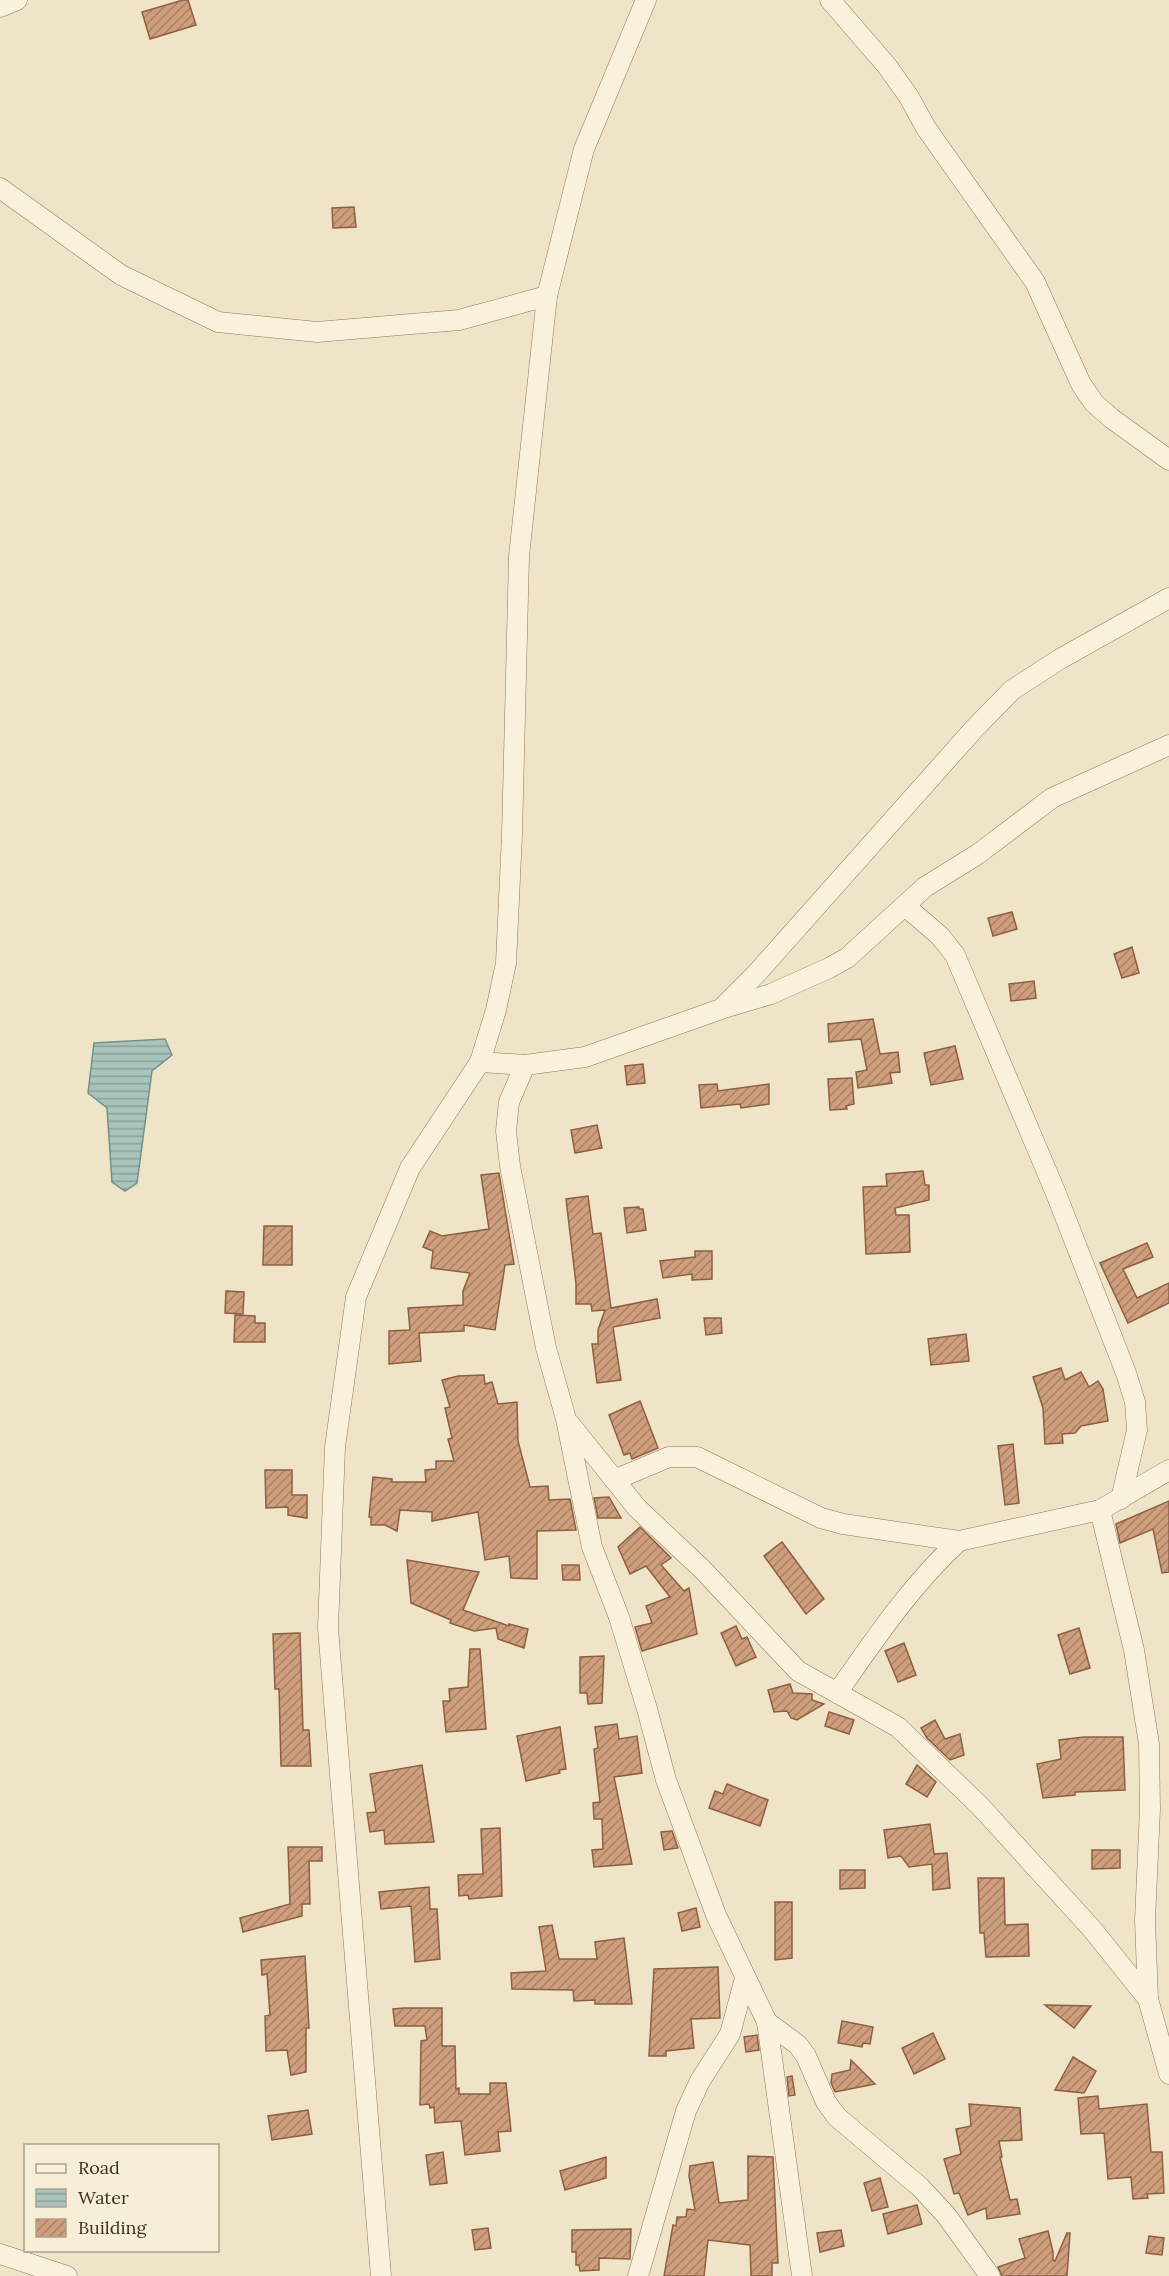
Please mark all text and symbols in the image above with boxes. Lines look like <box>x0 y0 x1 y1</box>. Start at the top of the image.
legend <box>24 2144 219 2252</box>
text: Road <box>78 2156 120 2179</box>
text: Water <box>78 2186 129 2209</box>
text: Building <box>78 2216 148 2239</box>

